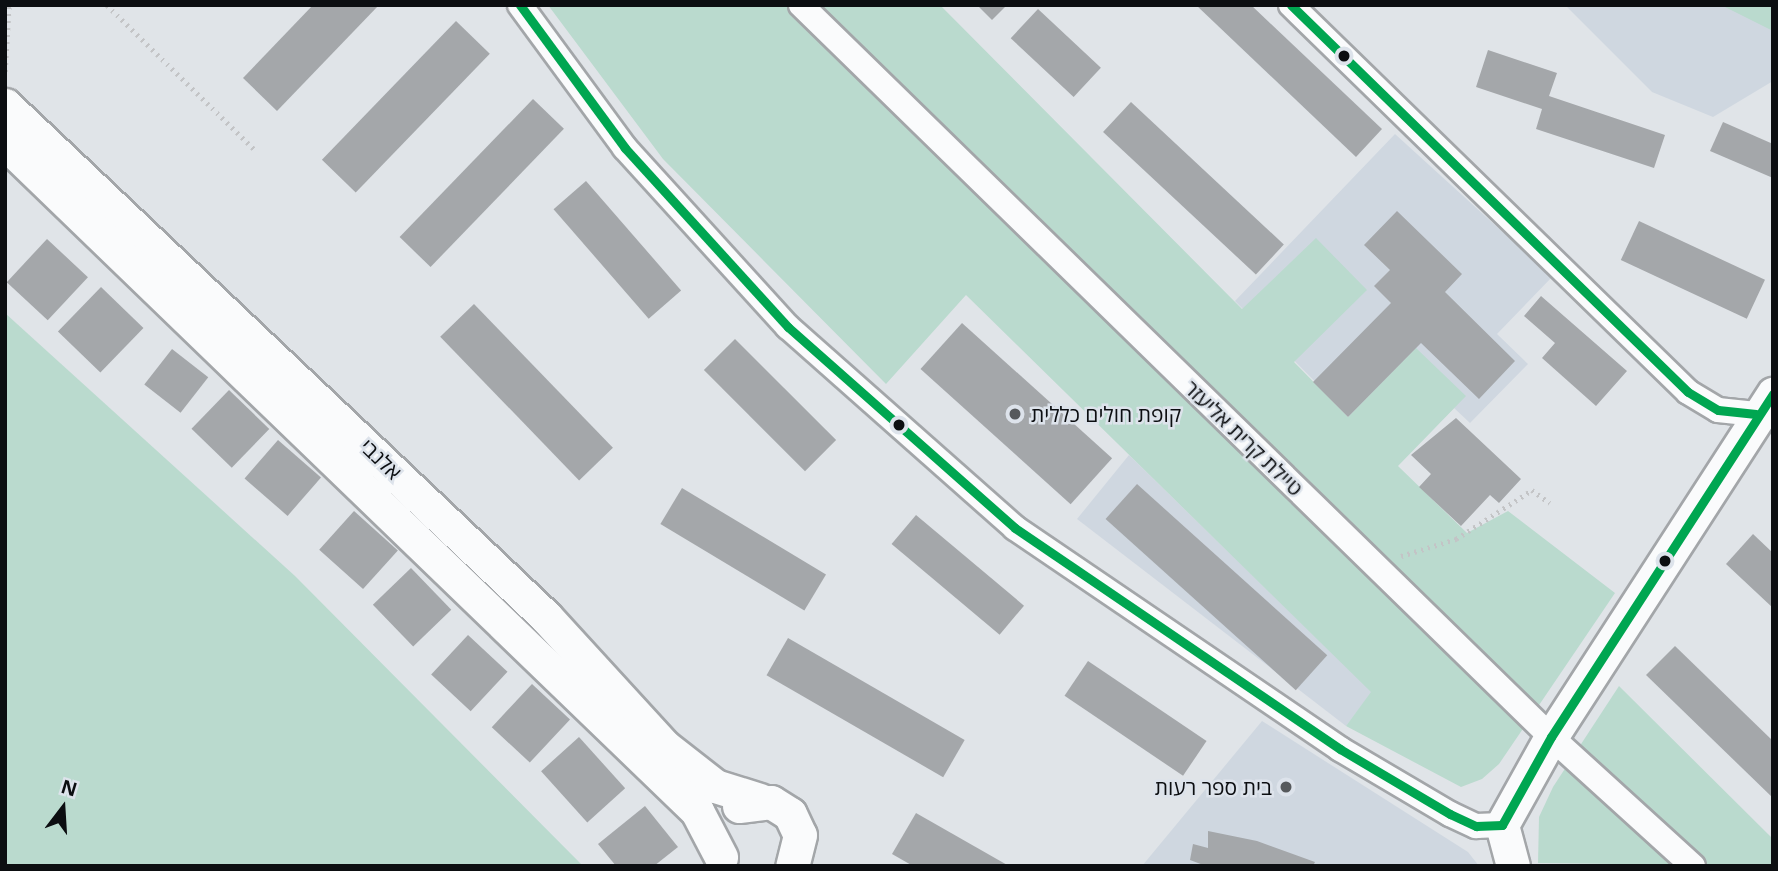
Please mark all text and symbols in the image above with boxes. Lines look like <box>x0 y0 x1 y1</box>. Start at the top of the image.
unlabelled marker <box>1337 49 1351 63</box>
street label: טיילת קרית אליעזר <box>1179 375 1309 501</box>
place label: קופת חולים כללית <box>1031 401 1181 427</box>
marker: קופת חולים כללית <box>1005 404 1025 424</box>
unlabelled marker <box>892 418 906 432</box>
street label: אלנבי <box>355 433 407 485</box>
unlabelled marker <box>1658 554 1672 568</box>
north arrow <box>28 773 98 843</box>
text: N <box>58 773 80 803</box>
place label: בית ספר רעות <box>1155 774 1272 800</box>
marker: בית ספר רעות <box>1278 779 1294 795</box>

